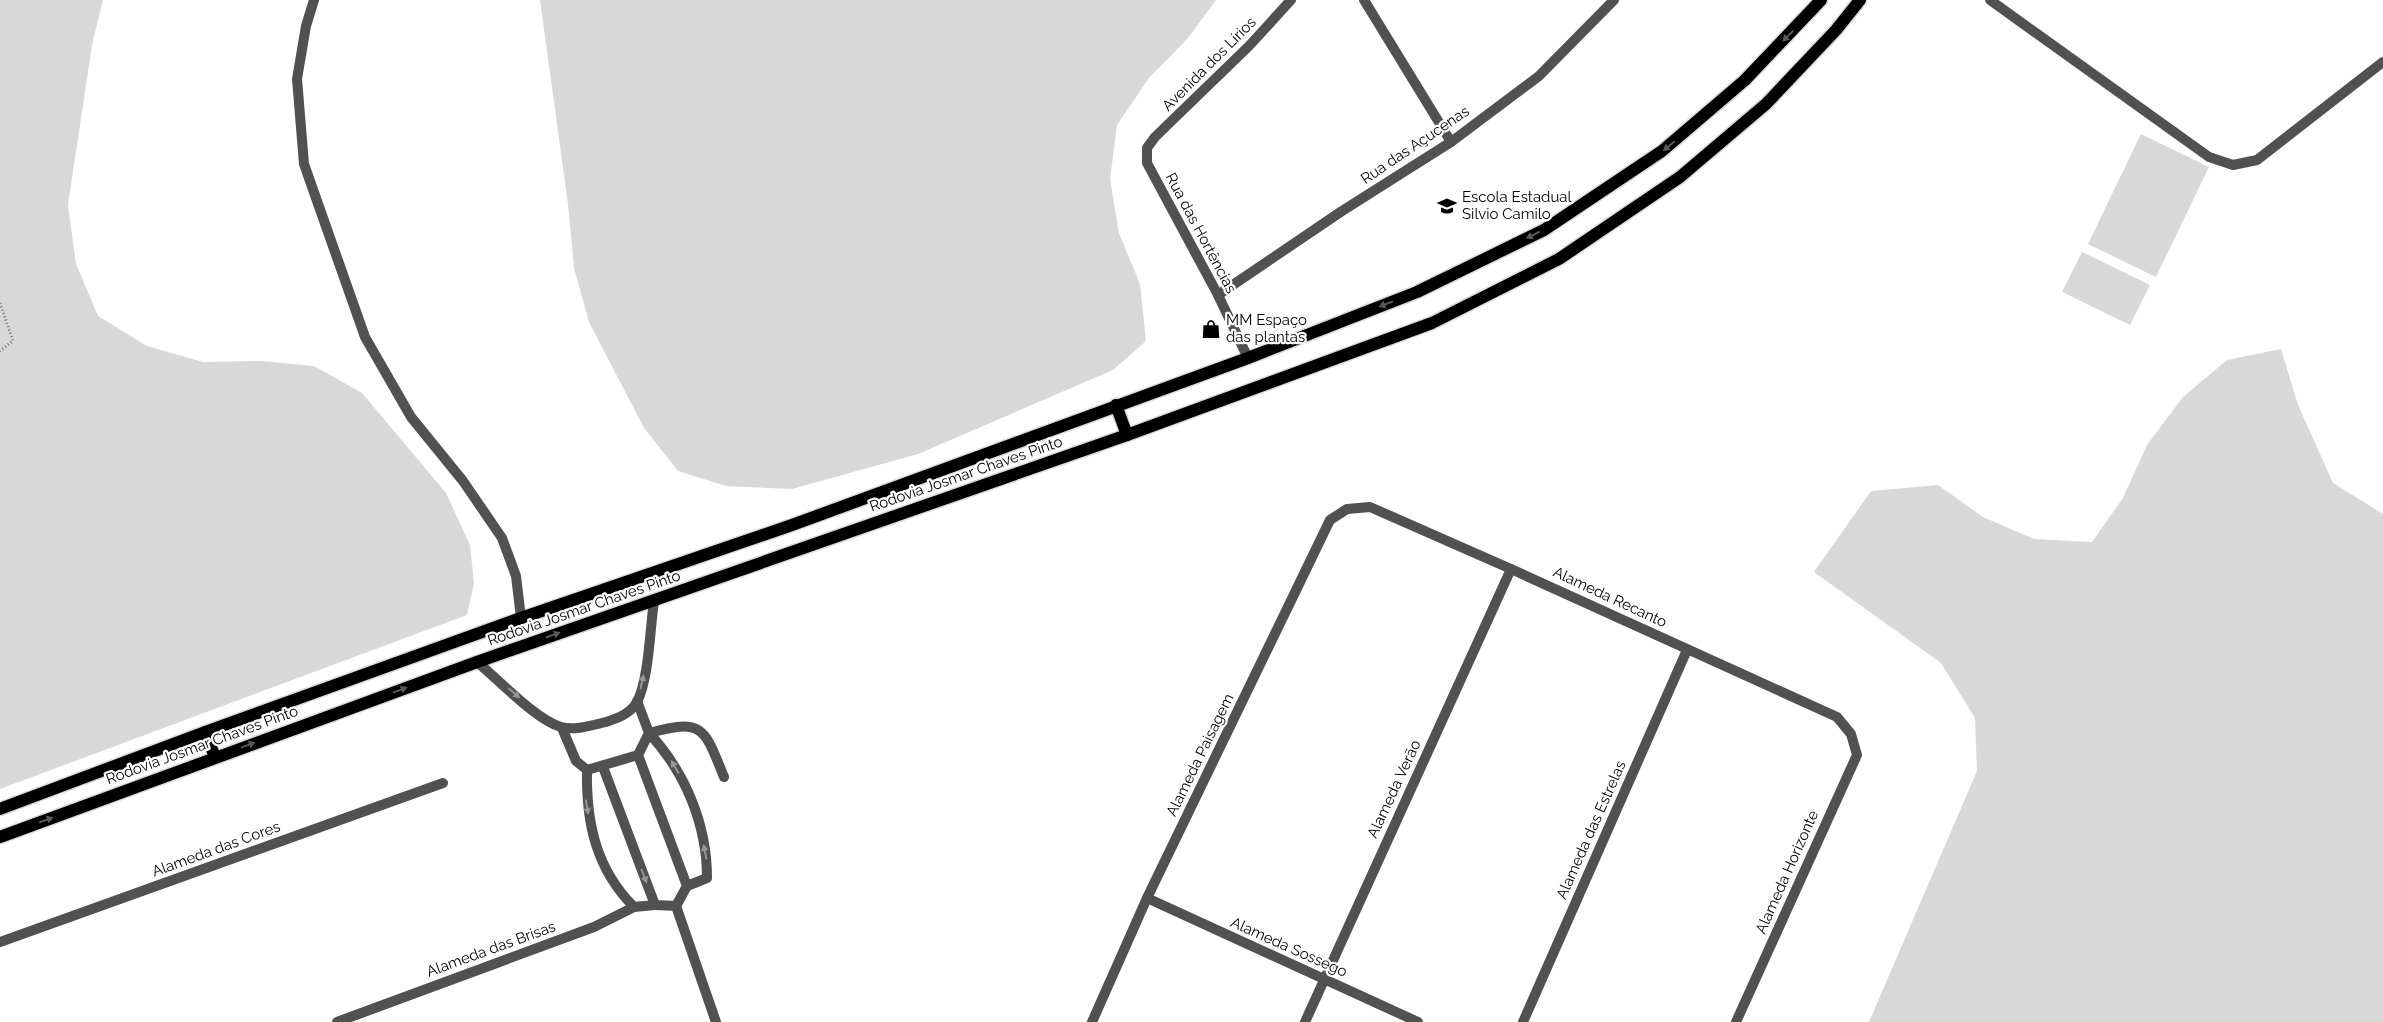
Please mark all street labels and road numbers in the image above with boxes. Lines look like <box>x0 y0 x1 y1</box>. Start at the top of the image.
street label: Avenida dos Lírios <box>1158 13 1260 115</box>
street label: Rua das Açucenas <box>1357 102 1473 188</box>
street label: Rua das Hortências <box>1162 170 1240 296</box>
street label: Rodovia Josmar Chaves Pinto <box>867 432 1065 516</box>
street label: Alameda Recanto <box>1550 563 1670 631</box>
street label: Rodovia Josmar Chaves Pinto <box>485 566 683 650</box>
street label: Alameda Paisagem <box>1162 691 1238 819</box>
street label: Rodovia Josmar Chaves Pinto <box>104 702 300 788</box>
street label: Alameda Verão <box>1363 737 1425 841</box>
street label: Alameda das Estrelas <box>1552 758 1630 902</box>
street label: Alameda Horizonte <box>1752 807 1822 937</box>
street label: Alameda das Cores <box>149 817 283 881</box>
street label: Alameda Sossego <box>1228 913 1350 981</box>
street label: Alameda das Brisas <box>424 917 558 981</box>

